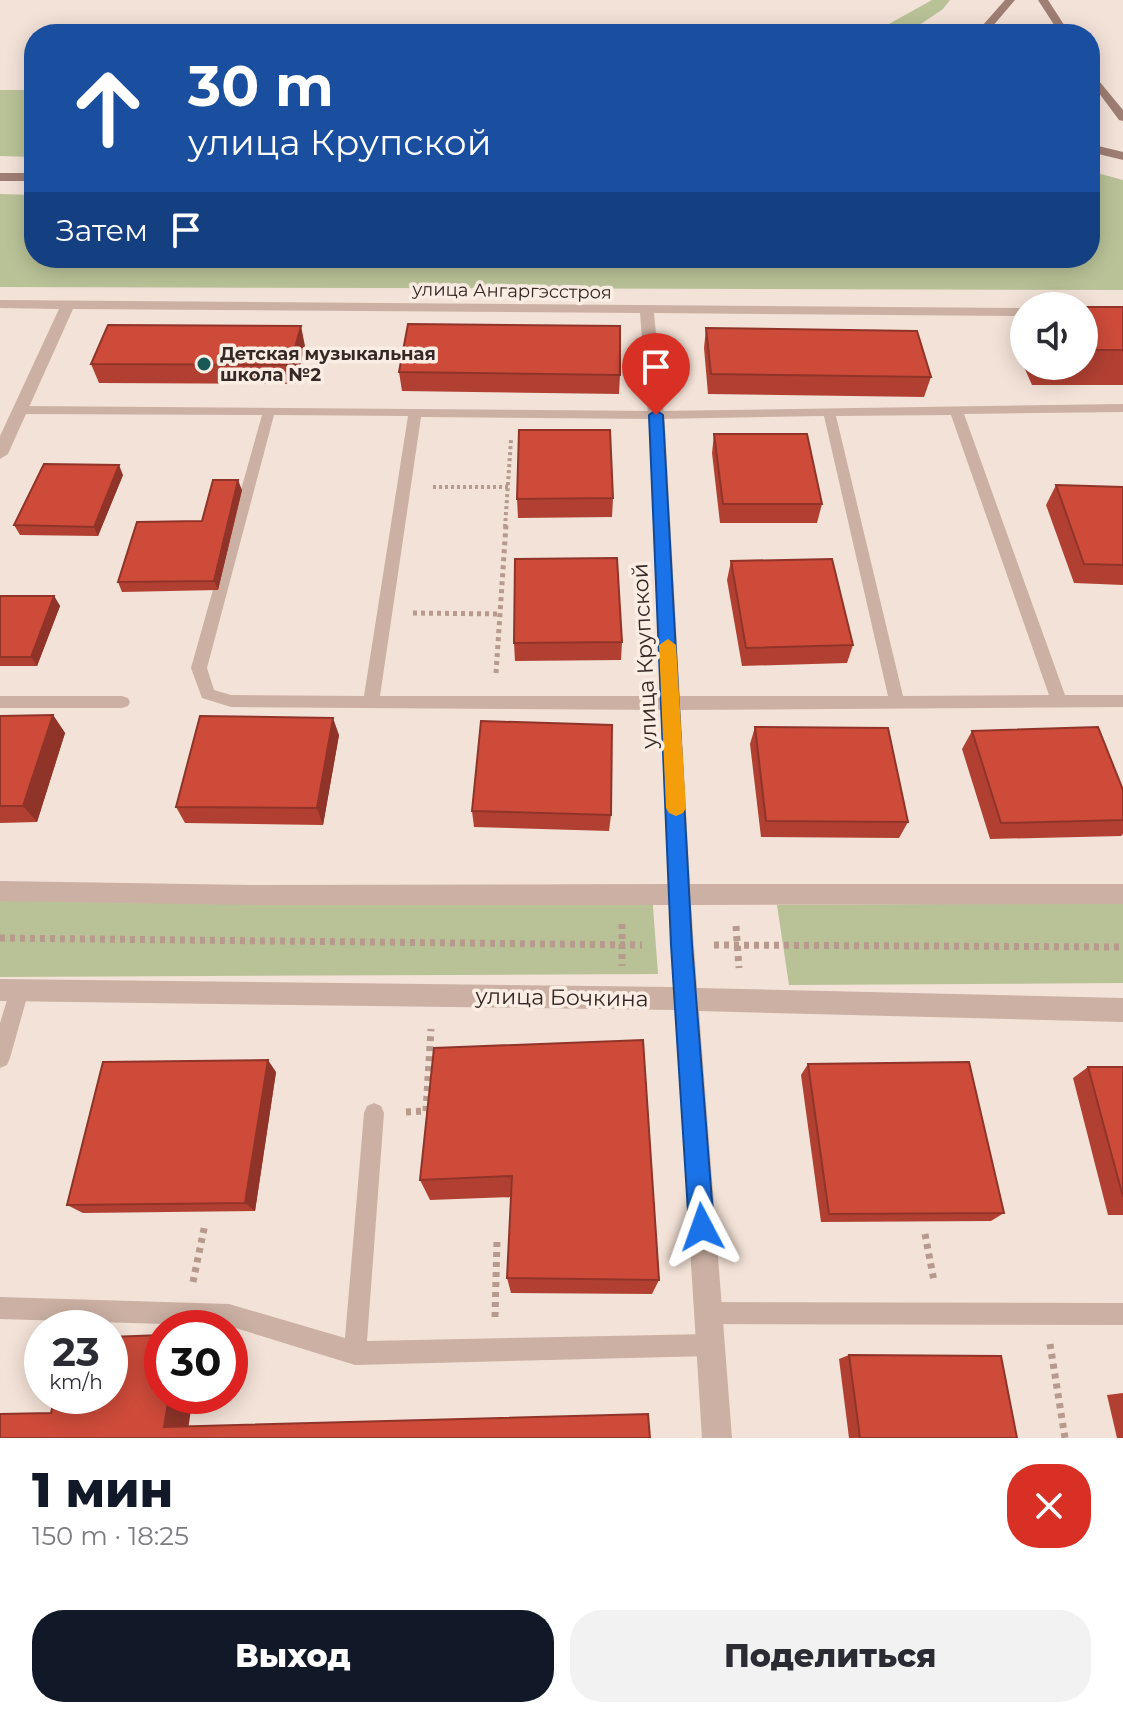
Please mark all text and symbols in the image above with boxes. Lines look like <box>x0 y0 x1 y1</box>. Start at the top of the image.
text: 30 m <box>188 52 334 120</box>
icon: ahead <box>56 56 160 160</box>
text: улица Крупской <box>188 120 491 164</box>
icon: arrive <box>164 208 208 252</box>
text: Затем <box>56 212 148 249</box>
street label: улица Ангаргэсстроя <box>411 278 612 304</box>
map controls <box>1010 292 1098 380</box>
button: sound <box>1010 292 1098 380</box>
pin <box>622 333 690 415</box>
place label: Детская музыкальная школа №2 <box>220 343 436 386</box>
icon: arrive <box>634 345 678 389</box>
marker: Детская музыкальная школа №2 <box>195 355 213 373</box>
street label: улица Крупской <box>626 563 663 750</box>
street label: улица Бочкина <box>474 982 649 1013</box>
position arrow <box>660 1185 744 1269</box>
speed limit sign: 30 <box>144 1310 248 1414</box>
text: 23 <box>52 1327 100 1376</box>
text: km/h <box>49 1370 103 1394</box>
text: 1 мин <box>32 1461 173 1519</box>
button: close <box>1007 1464 1091 1548</box>
text: 150 m · 18:25 <box>32 1520 189 1552</box>
button: Выход <box>32 1610 554 1702</box>
button: Поделиться <box>570 1610 1091 1702</box>

